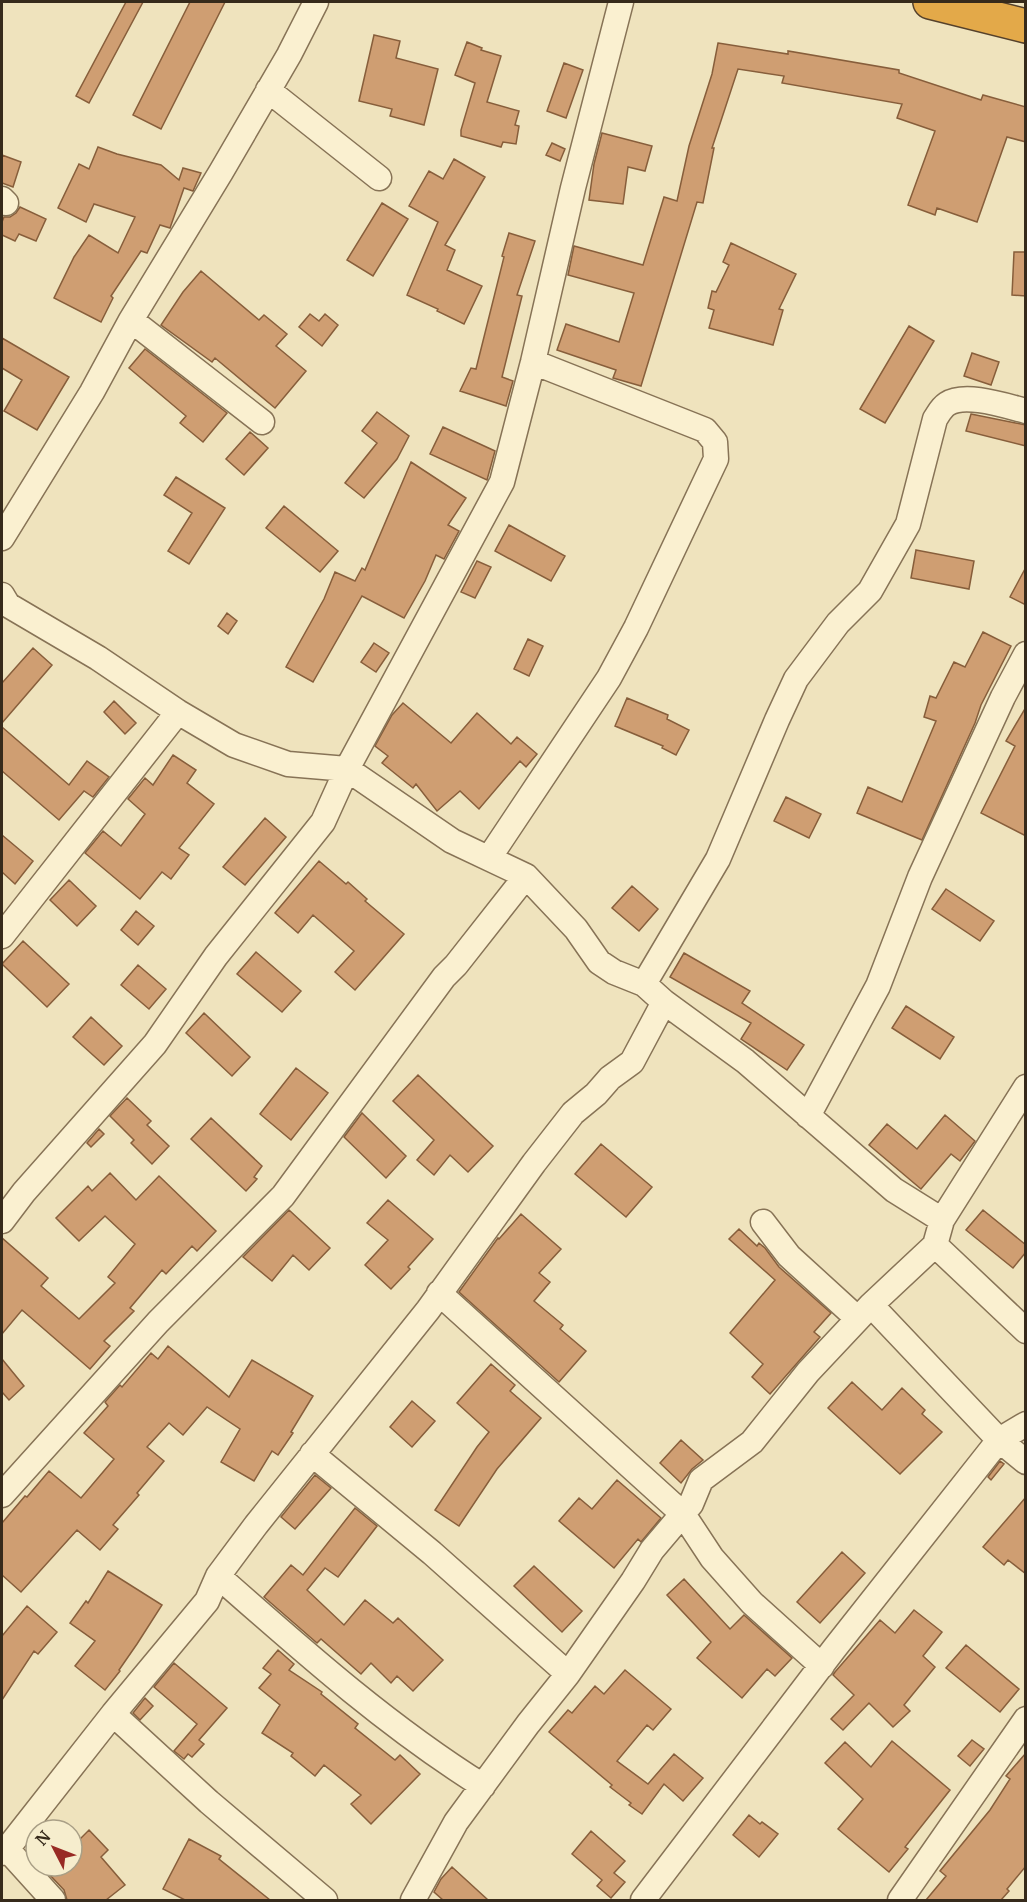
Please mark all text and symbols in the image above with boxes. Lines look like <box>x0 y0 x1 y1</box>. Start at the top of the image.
north arrow <box>24 1818 84 1878</box>
text: N <box>31 1826 55 1849</box>

